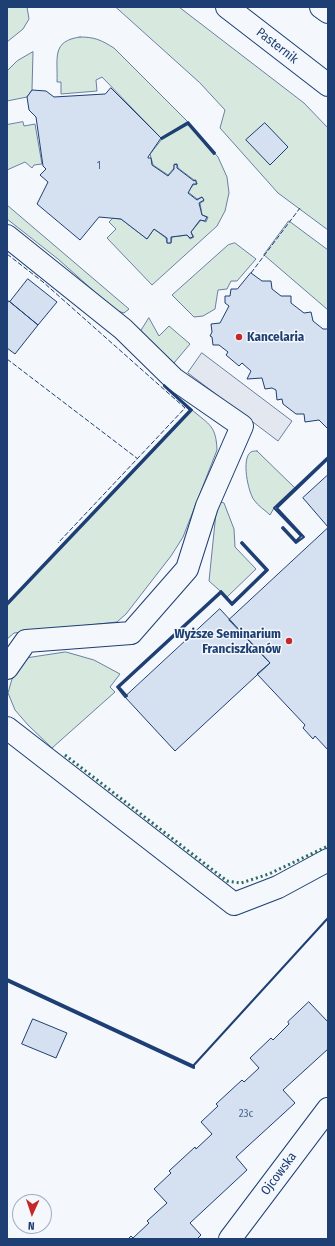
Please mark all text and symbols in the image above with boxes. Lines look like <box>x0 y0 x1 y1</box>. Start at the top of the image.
street label: Pasternik <box>253 25 301 67</box>
house number: 1 <box>97 159 101 173</box>
place label: Kancelaria <box>247 329 304 345</box>
marker: Kancelaria <box>234 332 244 342</box>
place label: Wyższe Seminarium Franciszkanów <box>174 626 281 657</box>
marker: Wyższe Seminarium Franciszkanów <box>284 636 294 646</box>
house number: 23c <box>239 1107 253 1121</box>
street label: Ojcowska <box>258 1149 300 1199</box>
north arrow <box>12 1194 52 1234</box>
text: N <box>28 1219 35 1232</box>

